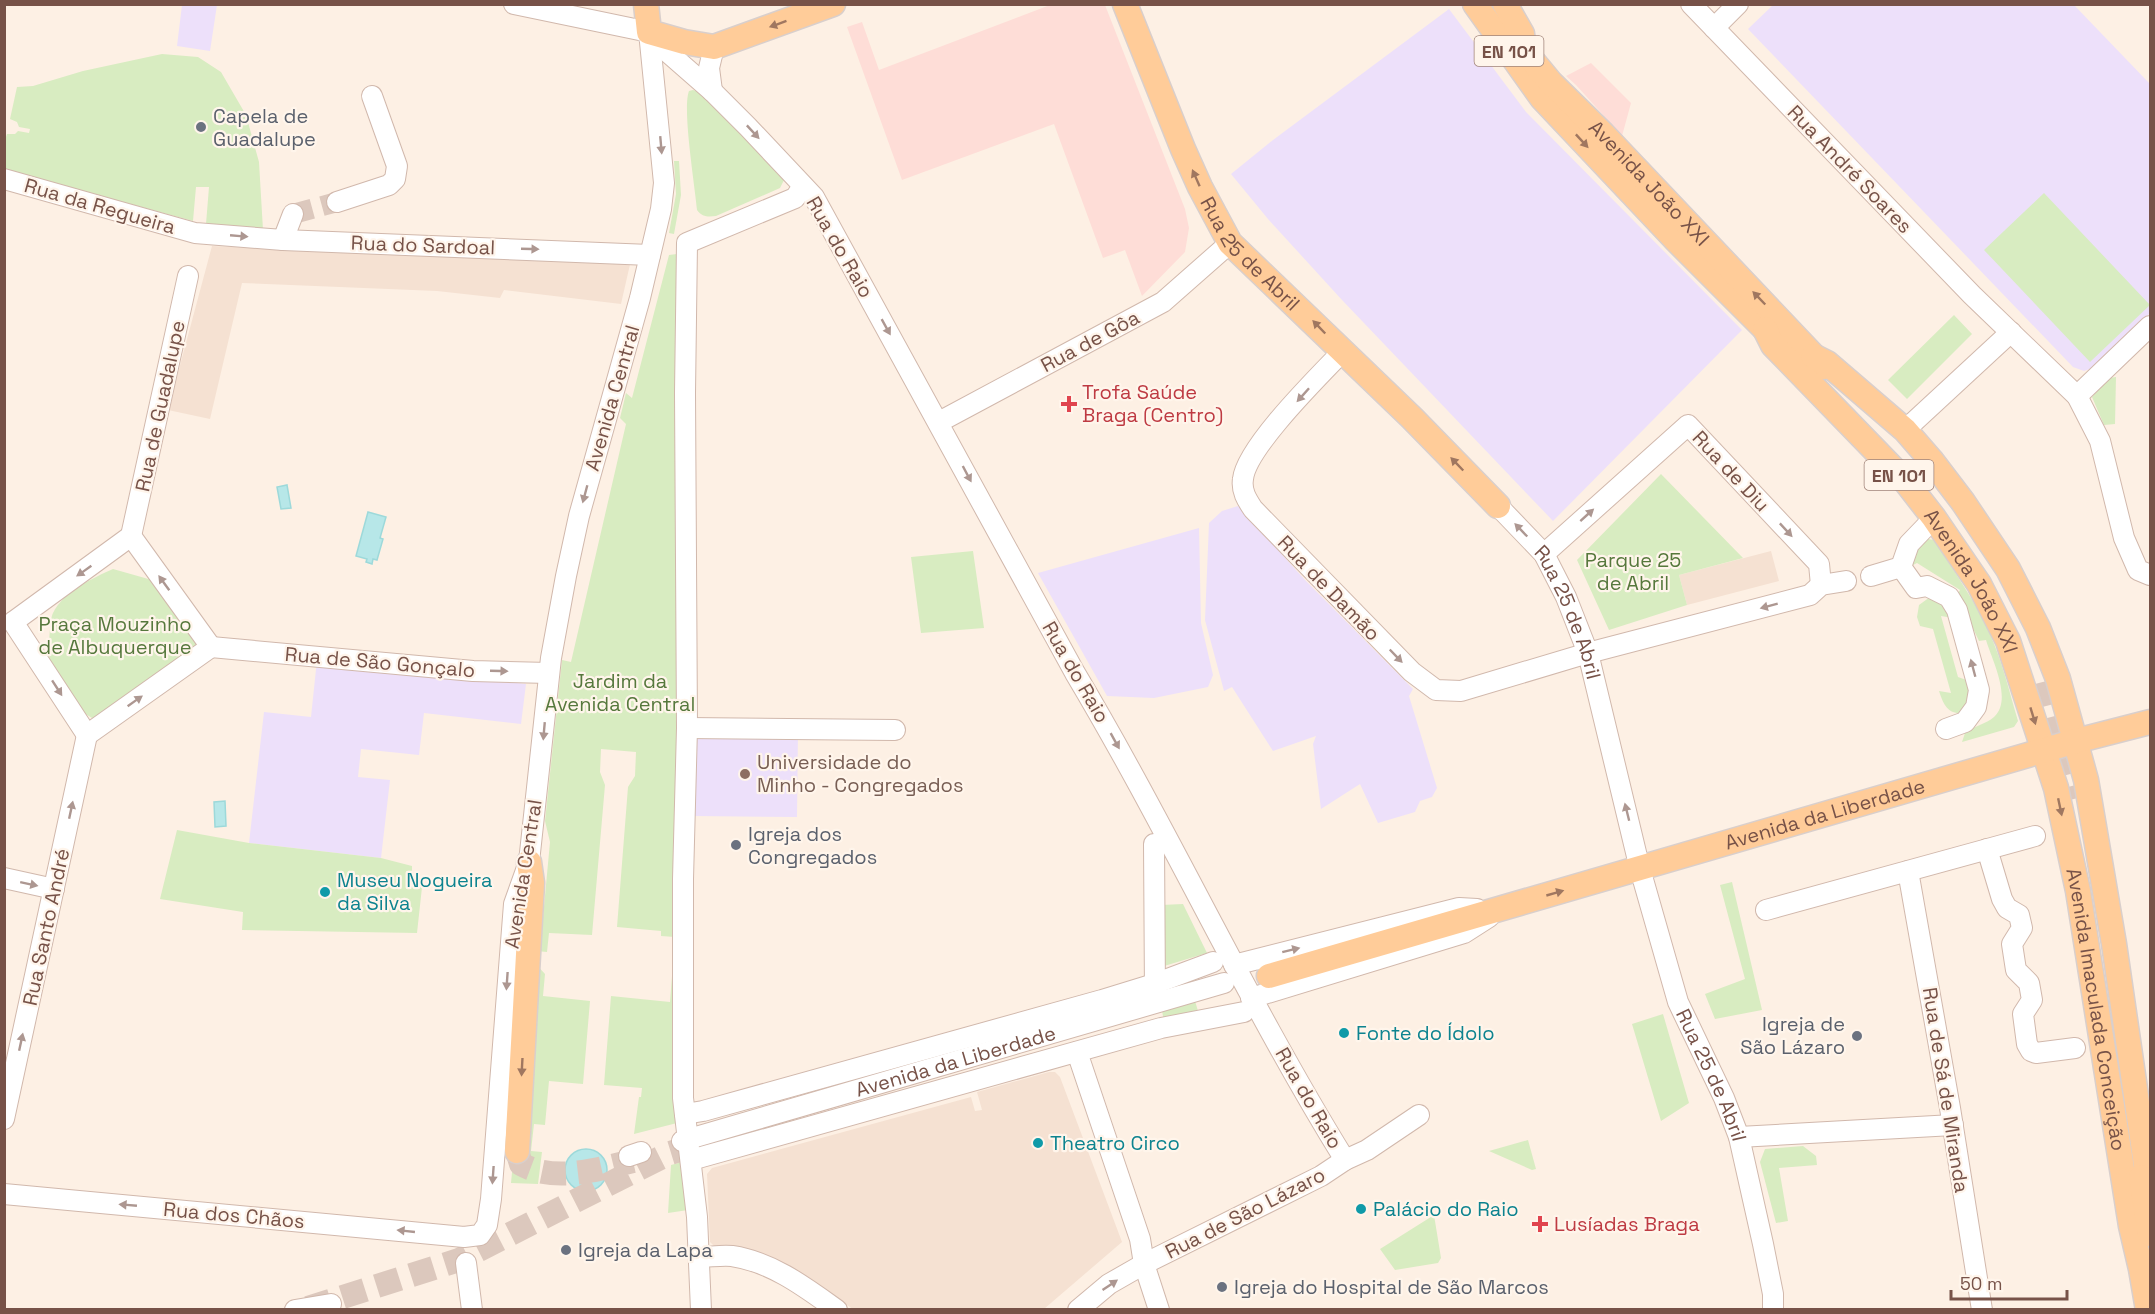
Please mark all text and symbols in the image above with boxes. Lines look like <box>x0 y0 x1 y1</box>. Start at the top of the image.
one-way arrow <box>769 20 787 30</box>
road number: EN 101 <box>1474 36 1544 66</box>
street label: Rua André Soares <box>1782 99 1918 239</box>
place label: Capela de Guadalupe <box>213 103 316 152</box>
street label: Avenida João XXI <box>1583 114 1715 251</box>
marker: Capela de Guadalupe <box>194 120 208 134</box>
one-way arrow <box>746 125 760 140</box>
one-way arrow <box>1575 133 1588 148</box>
one-way arrow <box>656 135 666 154</box>
one-way arrow <box>1191 169 1201 187</box>
street label: Rua da Regueira <box>21 172 179 240</box>
street label: Rua do Raio <box>800 191 880 303</box>
street label: Rua 25 de Abril <box>1194 192 1306 316</box>
street label: Rua do Sardoal <box>350 229 496 261</box>
one-way arrow <box>230 231 249 241</box>
one-way arrow <box>521 244 540 254</box>
one-way arrow <box>1752 292 1766 306</box>
street label: Rua de Gôa <box>1036 304 1144 378</box>
street label: Rua de Guadalupe <box>129 318 191 494</box>
one-way arrow <box>881 318 891 335</box>
one-way arrow <box>1312 321 1326 335</box>
street label: Avenida Central <box>579 322 645 474</box>
place label: Trofa Saúde Braga (Centro) <box>1082 379 1223 428</box>
one-way arrow <box>1297 387 1310 402</box>
marker: Trofa Saúde Braga (Centro) <box>1060 395 1078 413</box>
street label: Rua de Diu <box>1687 425 1775 517</box>
one-way arrow <box>1450 457 1464 472</box>
road number: EN 101 <box>1864 460 1934 490</box>
one-way arrow <box>962 466 972 483</box>
one-way arrow <box>580 485 589 503</box>
street label: Avenida João XXI <box>1919 503 2024 656</box>
one-way arrow <box>1579 509 1594 522</box>
one-way arrow <box>1779 522 1793 537</box>
one-way arrow <box>1514 524 1528 538</box>
street label: Rua de Damão <box>1272 530 1386 646</box>
street label: Rua 25 de Abril <box>1529 539 1607 682</box>
park label: Parque 25 de Abril <box>1585 547 1681 596</box>
one-way arrow <box>77 565 92 577</box>
one-way arrow <box>159 575 171 590</box>
one-way arrow <box>1759 602 1778 612</box>
park label: Praça Mouzinho de Albuquerque <box>38 611 192 660</box>
street label: Rua do Raio <box>1036 616 1116 728</box>
street label: Rua de São Gonçalo <box>284 641 476 683</box>
one-way arrow <box>1389 648 1403 663</box>
one-way arrow <box>1968 659 1978 678</box>
one-way arrow <box>490 667 509 676</box>
park label: Jardim da Avenida Central <box>545 668 695 717</box>
one-way arrow <box>51 680 63 696</box>
one-way arrow <box>127 695 143 707</box>
one-way arrow <box>2029 707 2038 725</box>
one-way arrow <box>539 722 549 741</box>
one-way arrow <box>1110 733 1120 750</box>
place label: Universidade do Minho - Congregados <box>757 749 963 798</box>
marker: Universidade do Minho - Congregados <box>738 767 752 781</box>
street label: Avenida da Liberdade <box>1722 773 1928 856</box>
street label: Avenida Central <box>498 798 548 950</box>
one-way arrow <box>2056 798 2066 817</box>
one-way arrow <box>67 800 76 819</box>
one-way arrow <box>1621 803 1631 821</box>
place label: Igreja dos Congregados <box>748 821 877 870</box>
marker: Igreja dos Congregados <box>729 838 743 852</box>
street label: Rua Santo André <box>17 846 75 1008</box>
street label: Avenida Imaculada Conceição <box>2060 865 2132 1153</box>
place label: Museu Nogueira da Silva <box>337 867 492 916</box>
one-way arrow <box>20 880 39 889</box>
marker: Museu Nogueira da Silva <box>318 885 332 899</box>
one-way arrow <box>1546 888 1564 897</box>
one-way arrow <box>1282 945 1300 955</box>
one-way arrow <box>503 971 512 990</box>
street label: Rua de Sá de Miranda <box>1917 985 1975 1195</box>
street label: Rua 25 de Abril <box>1670 1004 1753 1144</box>
place label: Igreja de São Lázaro <box>1740 1011 1845 1060</box>
street label: Avenida da Liberdade <box>852 1020 1059 1103</box>
place label: Fonte do Ídolo <box>1356 1020 1495 1046</box>
marker: Fonte do Ídolo <box>1337 1026 1351 1040</box>
marker: Igreja de São Lázaro <box>1850 1029 1864 1043</box>
one-way arrow <box>17 1032 26 1051</box>
street label: Rua do Raio <box>1269 1042 1349 1154</box>
one-way arrow <box>517 1058 526 1077</box>
place label: Theatro Circo <box>1050 1130 1180 1156</box>
marker: Theatro Circo <box>1031 1136 1045 1150</box>
street label: Rua de São Lázaro <box>1161 1161 1329 1265</box>
one-way arrow <box>488 1166 497 1185</box>
street label: Rua dos Chãos <box>162 1196 306 1234</box>
place label: Palácio do Raio <box>1373 1196 1519 1222</box>
one-way arrow <box>118 1200 137 1210</box>
marker: Palácio do Raio <box>1354 1202 1368 1216</box>
place label: Lusíadas Braga <box>1554 1211 1700 1237</box>
marker: Lusíadas Braga <box>1531 1215 1549 1233</box>
one-way arrow <box>396 1226 415 1236</box>
place label: Igreja da Lapa <box>578 1237 713 1263</box>
marker: Igreja da Lapa <box>559 1243 573 1257</box>
scale bar <box>1951 1263 2066 1301</box>
text: 50 m <box>1960 1272 2002 1295</box>
place label: Igreja do Hospital de São Marcos <box>1234 1274 1549 1300</box>
one-way arrow <box>1101 1279 1118 1290</box>
marker: Igreja do Hospital de São Marcos <box>1215 1280 1229 1294</box>

